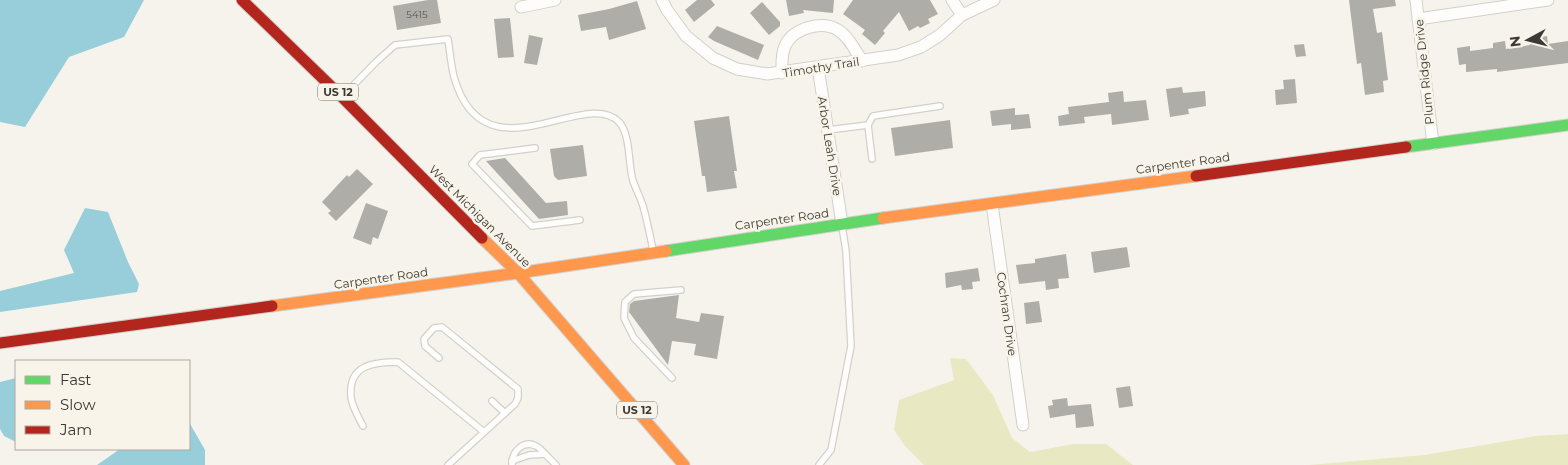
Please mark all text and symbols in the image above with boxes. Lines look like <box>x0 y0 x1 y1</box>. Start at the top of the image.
house number: 5415 <box>406 8 428 21</box>
north arrow <box>1503 15 1553 65</box>
street label: Plum Ridge Drive <box>1411 19 1437 125</box>
text: N <box>1505 35 1525 48</box>
street label: Timothy Trail <box>782 54 860 80</box>
road number: US 12 <box>318 84 358 100</box>
street label: Arbor Leah Drive <box>815 95 845 197</box>
street label: Carpenter Road <box>1135 149 1231 177</box>
street label: West Michigan Avenue <box>426 162 534 270</box>
street label: Carpenter Road <box>734 205 830 233</box>
street label: Carpenter Road <box>333 264 429 292</box>
street label: Cochran Drive <box>994 271 1020 357</box>
legend <box>15 360 190 450</box>
text: Fast <box>60 370 91 389</box>
text: Slow <box>60 395 96 414</box>
road number: US 12 <box>617 402 657 418</box>
text: Jam <box>59 420 92 439</box>

